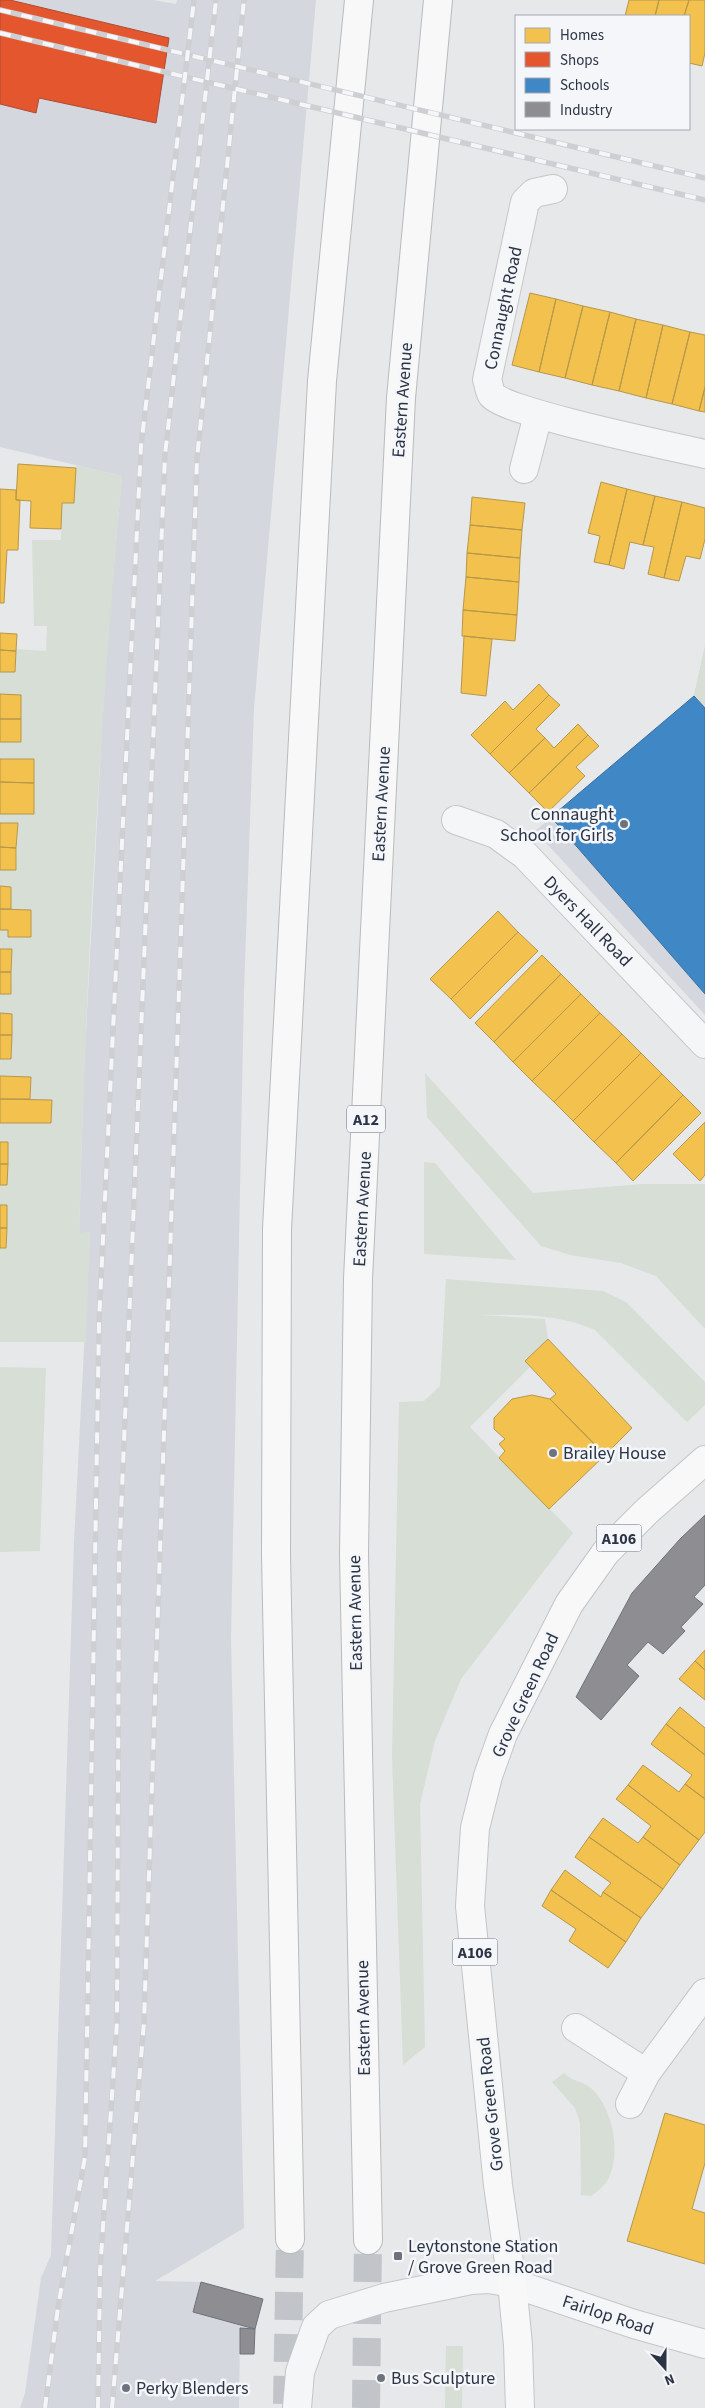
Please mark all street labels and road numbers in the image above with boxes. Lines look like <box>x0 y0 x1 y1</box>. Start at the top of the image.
street label: Connaught Road <box>478 244 529 372</box>
street label: Eastern Avenue <box>386 341 419 459</box>
street label: Eastern Avenue <box>366 746 397 862</box>
street label: Dyers Hall Road <box>538 870 638 972</box>
road number: A12 <box>347 1106 385 1132</box>
street label: Eastern Avenue <box>347 1151 378 1267</box>
road number: A106 <box>596 1525 642 1552</box>
street label: Eastern Avenue <box>342 1555 369 1671</box>
street label: Grove Green Road <box>486 1629 565 1762</box>
road number: A106 <box>452 1938 498 1965</box>
street label: Eastern Avenue <box>350 1960 377 2076</box>
street label: Grove Green Road <box>471 2036 510 2172</box>
street label: Fairlop Road <box>559 2289 657 2342</box>

